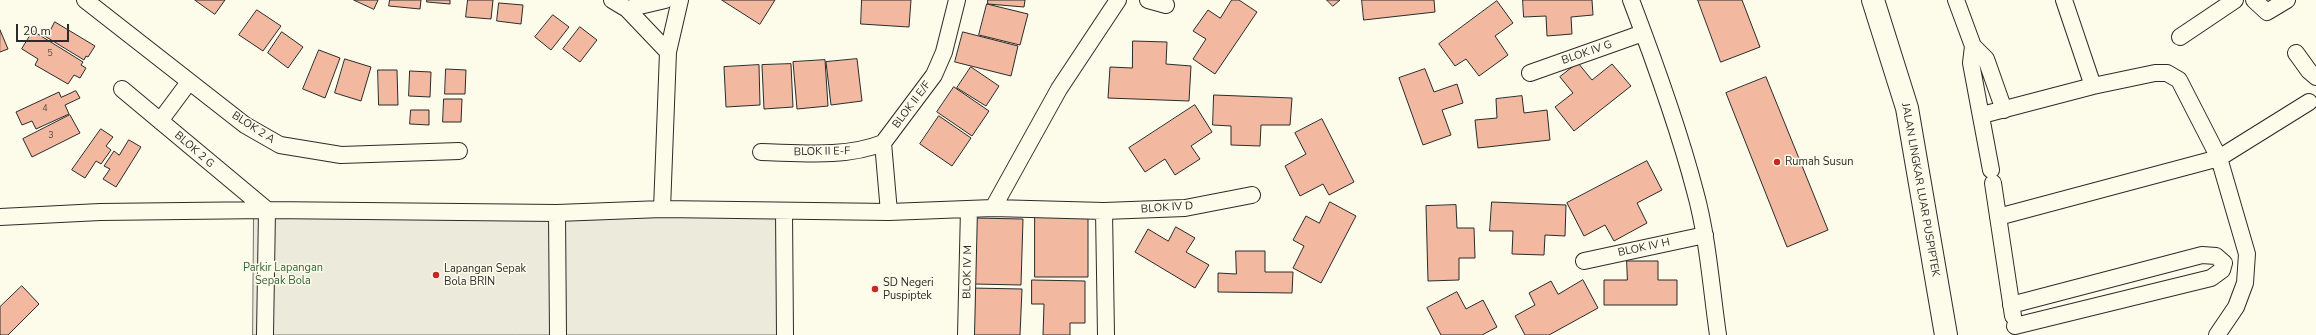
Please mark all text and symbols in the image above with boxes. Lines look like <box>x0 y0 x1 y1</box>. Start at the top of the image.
scale bar <box>18 16 71 42</box>
text: 20 m <box>23 23 51 39</box>
street label: BLOK IV G <box>1560 38 1614 68</box>
house number: 5 <box>47 49 53 59</box>
street label: BLOK II E/F <box>890 79 934 131</box>
street label: JALAN LINGKAR LUAR PUSPIPTEK <box>1898 102 1942 278</box>
house number: 4 <box>42 104 48 114</box>
street label: BLOK 2 A <box>229 109 277 147</box>
street label: BLOK 2 G <box>171 129 217 171</box>
house number: 3 <box>48 131 54 141</box>
street label: BLOK II E-F <box>794 145 850 159</box>
place label: Rumah Susun <box>1785 155 1853 169</box>
marker: Rumah Susun <box>1772 157 1782 167</box>
street label: BLOK IV D <box>1140 200 1194 216</box>
street label: BLOK IV H <box>1617 236 1671 260</box>
street label: BLOK IV M <box>961 245 975 299</box>
park label: Parkir Lapangan Sepak Bola <box>243 261 323 287</box>
place label: Lapangan Sepak Bola BRIN <box>444 262 526 288</box>
marker: Lapangan Sepak Bola BRIN <box>431 270 441 280</box>
place label: SD Negeri Puspiptek <box>883 276 934 302</box>
marker: SD Negeri Puspiptek <box>870 284 880 294</box>

